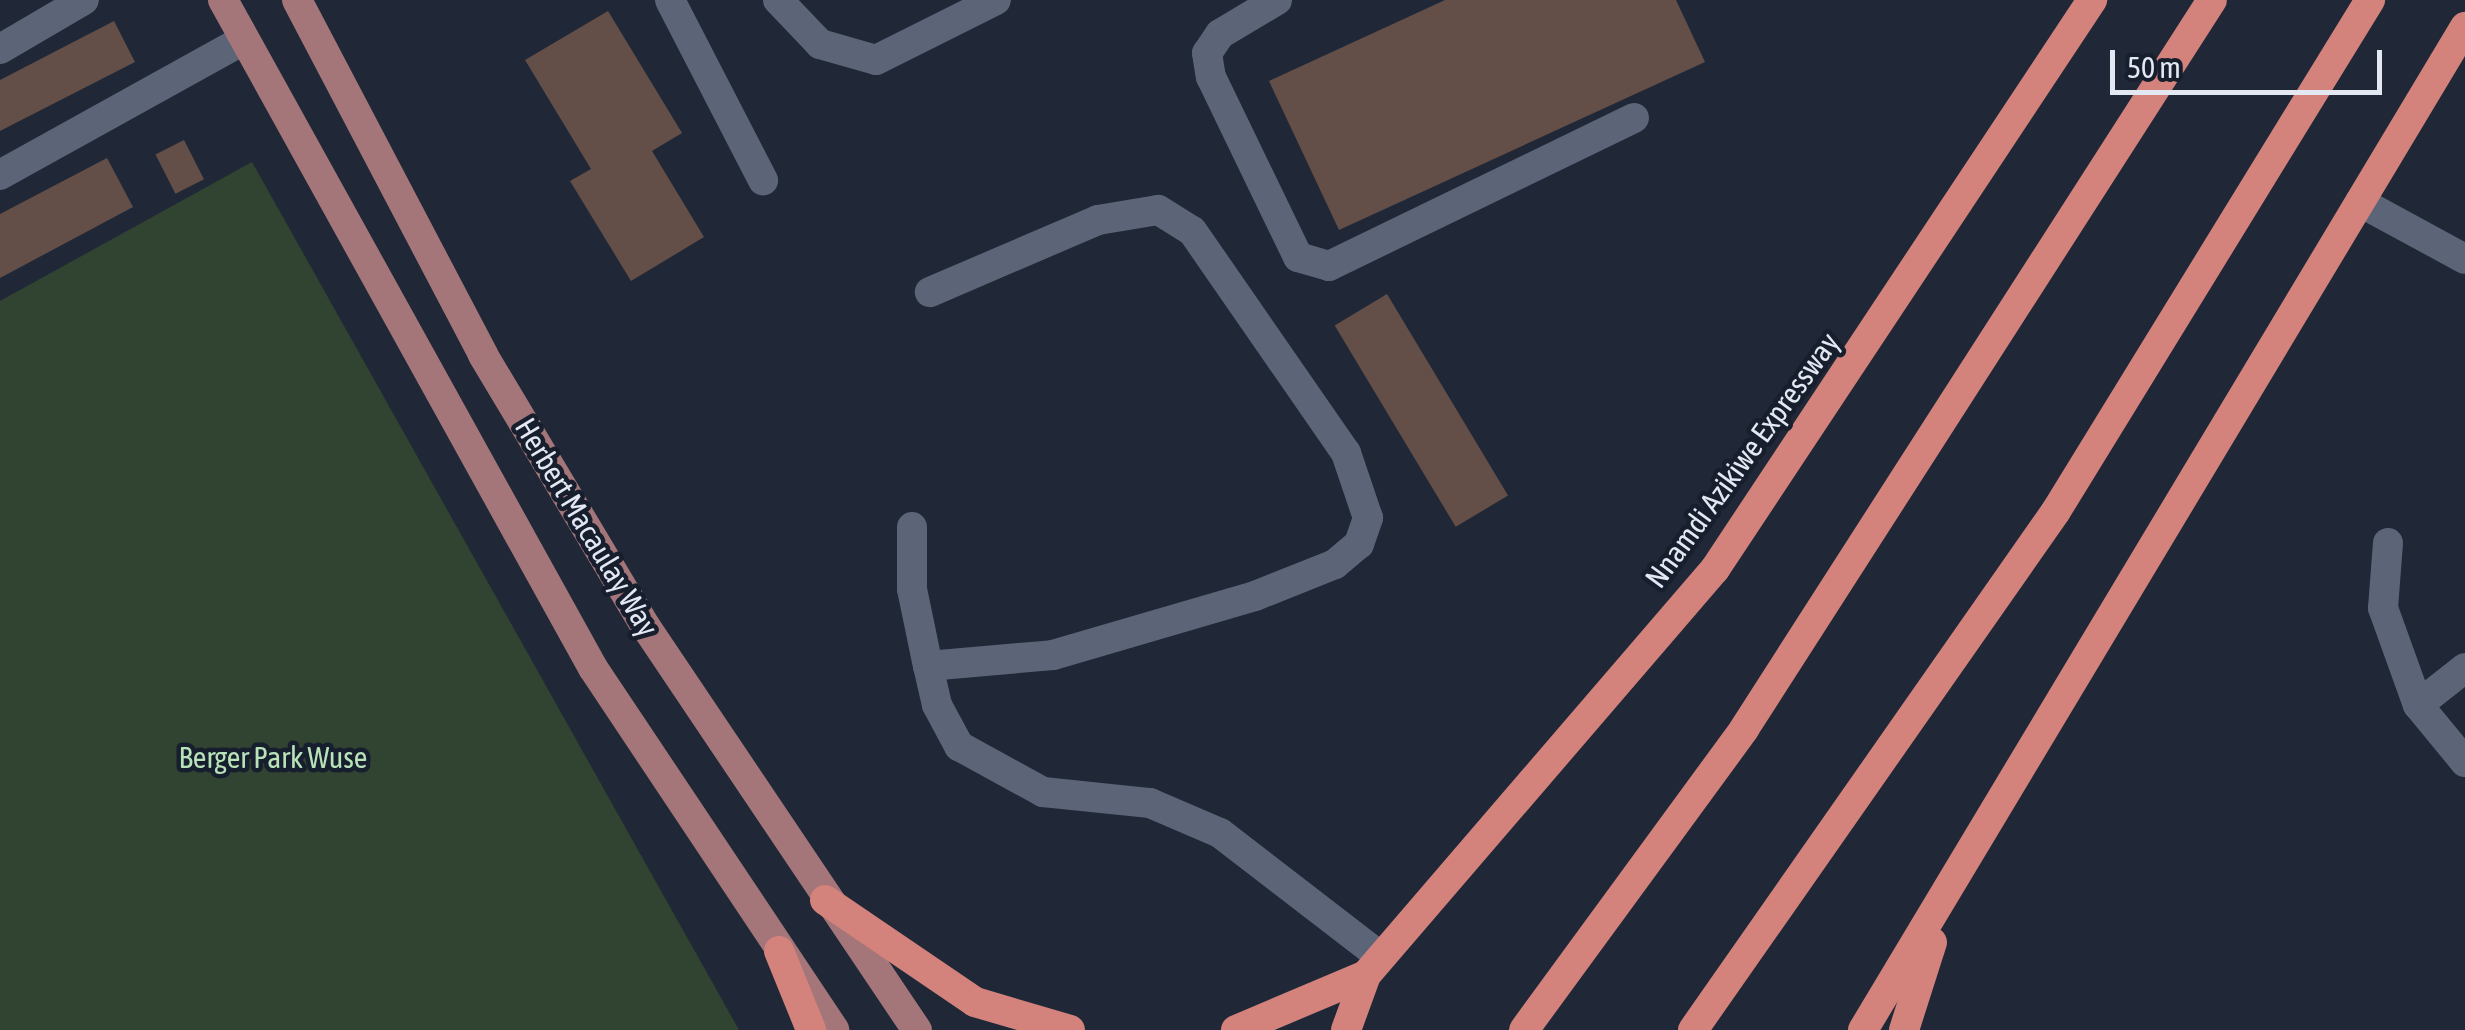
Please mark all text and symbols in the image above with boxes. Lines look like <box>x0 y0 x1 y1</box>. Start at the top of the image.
scale bar <box>2115 30 2388 92</box>
text: 50 m <box>2127 50 2181 84</box>
street label: Nnamdi Azikiwe Expressway <box>1637 325 1847 595</box>
street label: Herbert Macaulay Way <box>508 411 666 643</box>
park label: Berger Park Wuse <box>179 739 367 775</box>

